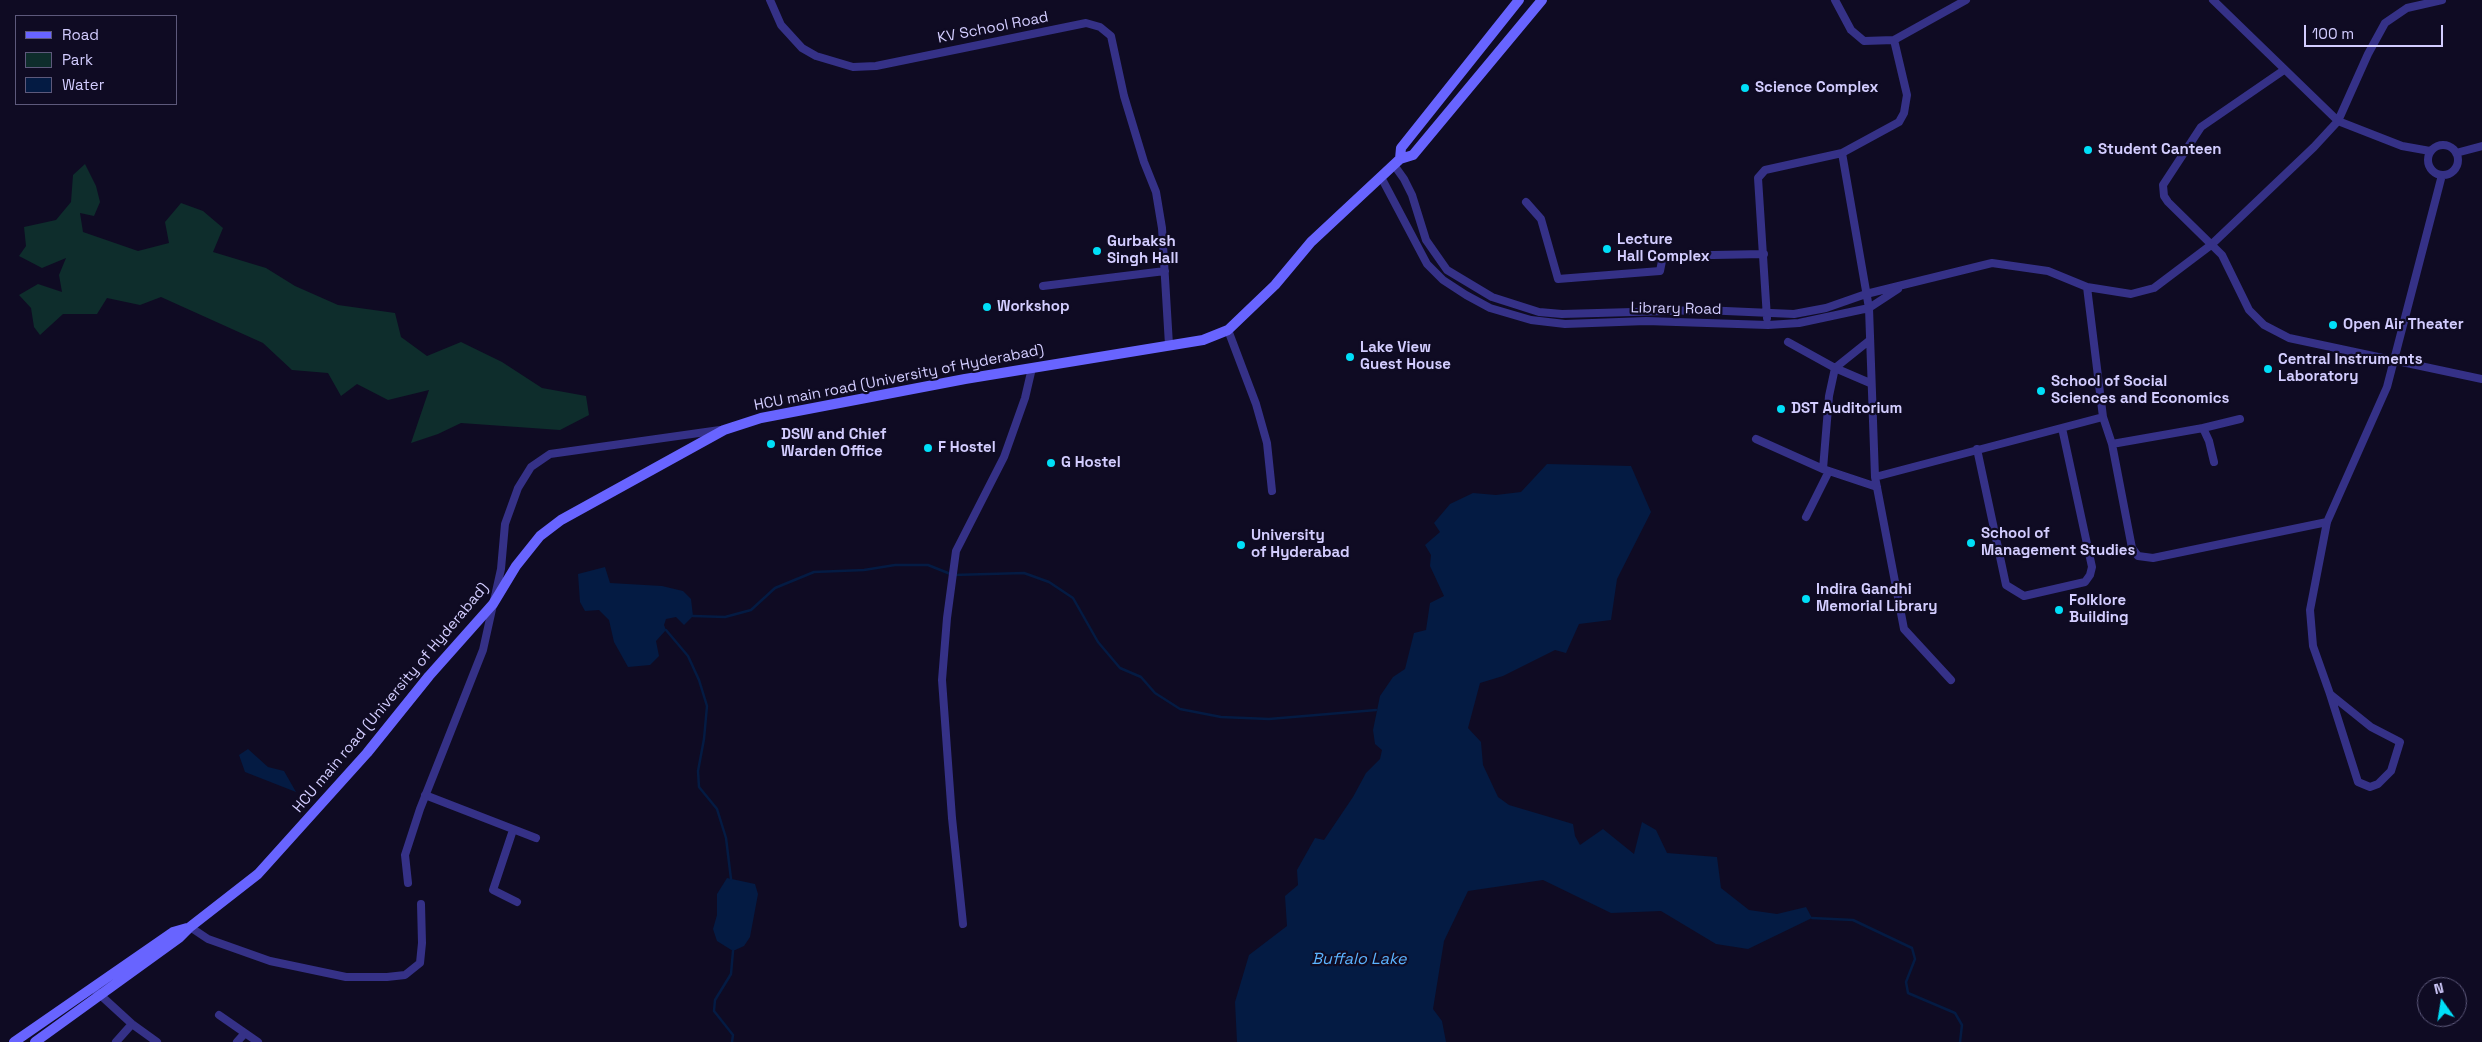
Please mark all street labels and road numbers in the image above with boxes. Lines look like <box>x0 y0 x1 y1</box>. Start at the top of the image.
street label: KV School Road <box>936 8 1050 48</box>
street label: Library Road <box>1630 299 1722 319</box>
street label: HCU main road (University of Hyderabad) <box>753 341 1045 415</box>
street label: HCU main road (University of Hyderabad) <box>289 579 493 817</box>

